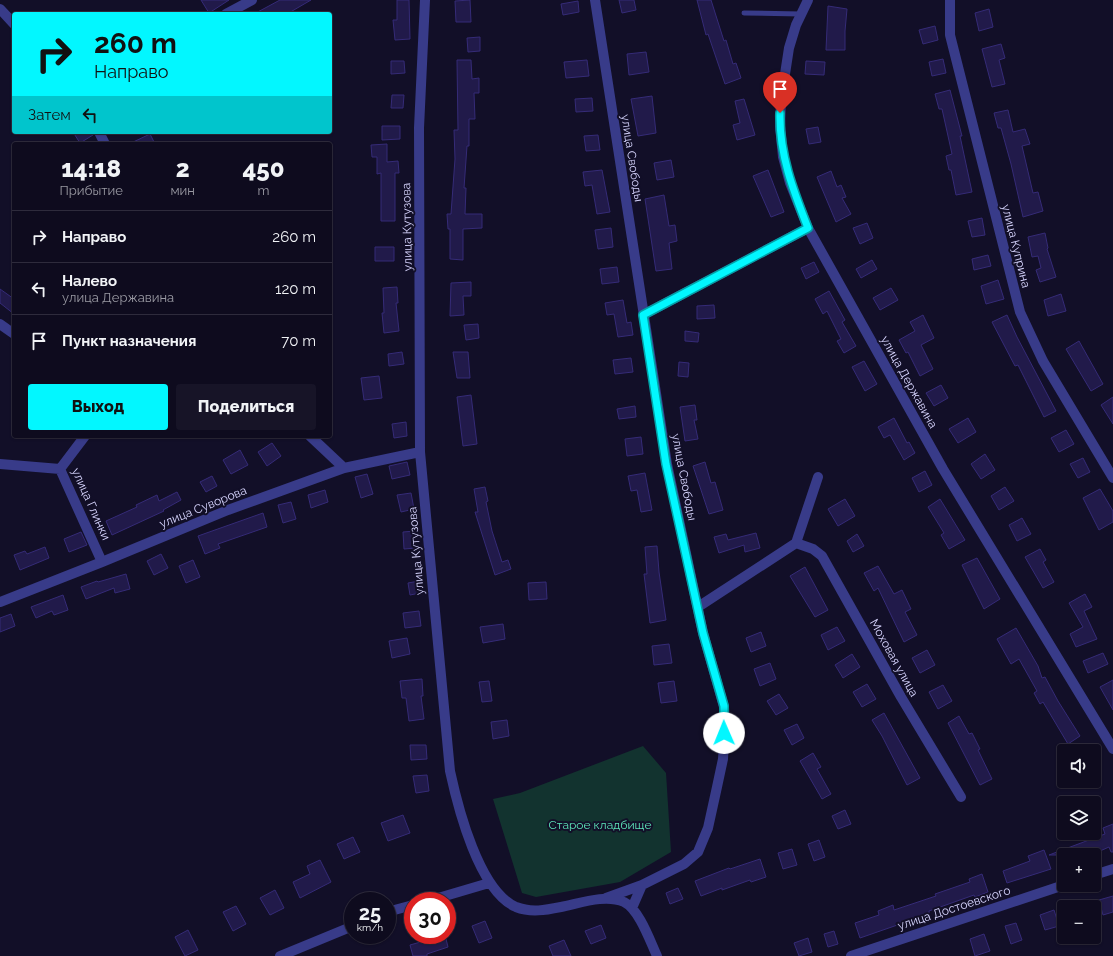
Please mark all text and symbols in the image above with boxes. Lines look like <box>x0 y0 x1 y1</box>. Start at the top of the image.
text: 260 m <box>94 27 177 60</box>
icon: right <box>28 28 80 80</box>
text: Направо <box>94 61 168 82</box>
pin <box>763 72 797 113</box>
icon: arrive <box>769 78 791 100</box>
icon: left <box>79 104 101 126</box>
text: Затем <box>28 106 71 124</box>
street label: улица Свободы <box>618 113 646 203</box>
text: 14:18 <box>61 154 121 183</box>
text: 2 <box>176 154 190 183</box>
text: 450 <box>242 154 284 183</box>
text: Прибытие <box>60 183 123 198</box>
text: мин <box>170 183 195 198</box>
text: m <box>257 183 269 198</box>
street label: улица Кутузова <box>399 183 415 271</box>
street label: улица Куприна <box>999 203 1033 289</box>
icon: right <box>28 226 50 248</box>
text: Направо <box>62 228 126 246</box>
text: 260 m <box>272 228 316 246</box>
text: Налево <box>62 272 117 290</box>
icon: left <box>28 278 50 300</box>
text: 120 m <box>275 280 316 298</box>
text: улица Державина <box>62 290 174 305</box>
icon: arrive <box>28 330 50 352</box>
text: Пункт назначения <box>62 332 196 350</box>
text: 70 m <box>281 332 316 350</box>
street label: улица Державина <box>878 333 940 431</box>
button: Выход <box>28 384 168 430</box>
button: Поделиться <box>176 384 316 430</box>
street label: улица Свободы <box>669 432 699 522</box>
street label: улица Глинки <box>69 466 113 542</box>
street label: улица Суворова <box>157 483 249 531</box>
street label: улица Кутузова <box>405 506 427 596</box>
street label: Моховая улица <box>867 617 921 699</box>
position arrow <box>703 712 745 754</box>
map controls <box>1057 744 1101 944</box>
button: sound <box>1057 744 1101 788</box>
button: layers <box>1057 796 1101 840</box>
park label: Старое кладбище <box>548 818 652 832</box>
button: + <box>1057 848 1101 892</box>
street label: улица Достоевского <box>896 883 1012 933</box>
speed limit sign: 30 <box>404 892 456 944</box>
button: − <box>1057 900 1101 944</box>
text: 25 <box>359 901 381 925</box>
text: km/h <box>357 922 383 933</box>

